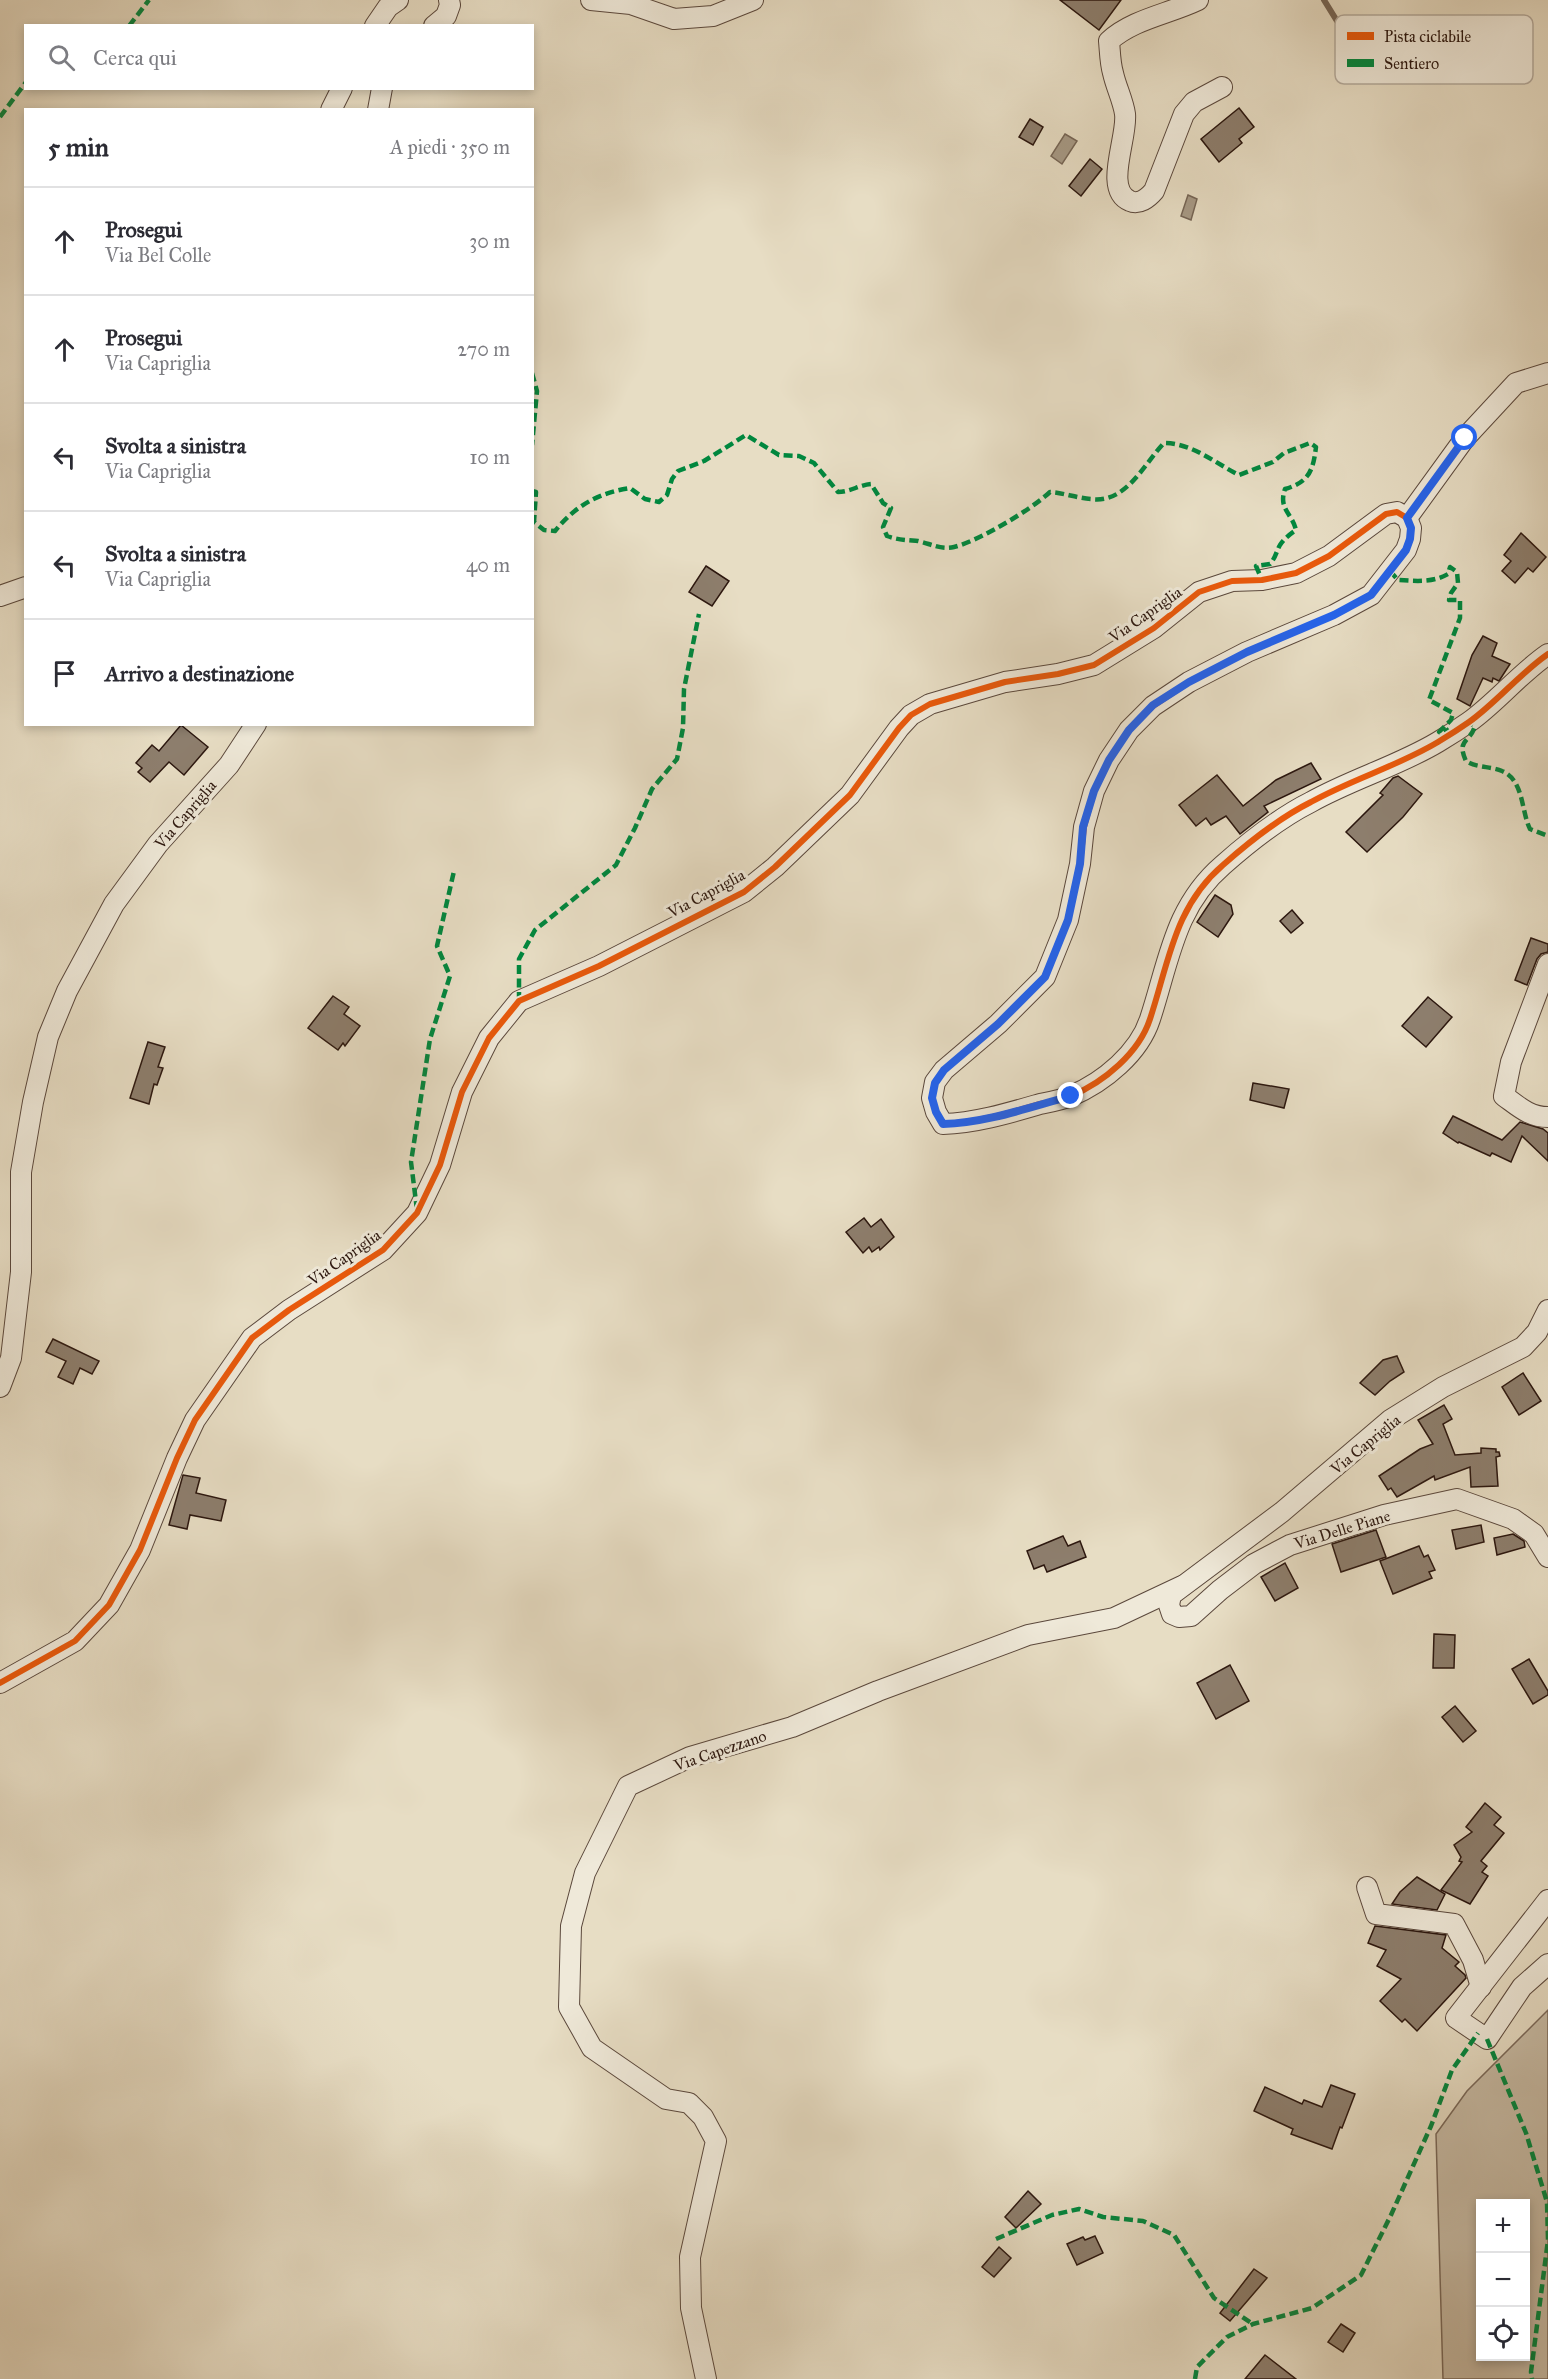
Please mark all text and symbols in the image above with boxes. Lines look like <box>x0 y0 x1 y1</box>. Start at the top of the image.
legend <box>1335 15 1533 84</box>
search box <box>24 24 534 90</box>
text: Pista ciclabile <box>1384 27 1472 46</box>
icon: search <box>45 41 78 74</box>
text: Cerca qui <box>93 44 177 71</box>
text: Sentiero <box>1384 54 1439 73</box>
text: 5 min <box>48 131 109 163</box>
text: A piedi · 350 m <box>390 135 510 159</box>
text: Prosegui <box>105 216 182 243</box>
icon: ahead <box>48 225 81 258</box>
text: 30 m <box>469 229 510 253</box>
text: Via Bel Colle <box>105 243 211 267</box>
text: Prosegui <box>105 324 182 351</box>
icon: ahead <box>48 333 81 366</box>
text: 270 m <box>457 337 510 361</box>
text: Via Capriglia <box>105 351 211 375</box>
route start <box>1451 424 1477 450</box>
text: Svolta a sinistra <box>105 432 246 459</box>
icon: left <box>48 441 81 474</box>
text: 10 m <box>469 445 510 469</box>
text: Via Capriglia <box>105 459 211 483</box>
text: Svolta a sinistra <box>105 540 246 567</box>
icon: left <box>48 549 81 582</box>
text: 40 m <box>466 553 510 577</box>
text: Via Capriglia <box>105 567 211 591</box>
street label: Via Capriglia <box>1104 582 1186 648</box>
icon: arrive <box>48 657 81 690</box>
text: Arrivo a destinazione <box>105 660 294 687</box>
street label: Via Capriglia <box>150 776 221 854</box>
street label: Via Capriglia <box>664 865 749 923</box>
route end <box>1057 1082 1083 1108</box>
street label: Via Capriglia <box>303 1225 385 1291</box>
street label: Via Capriglia <box>1326 1410 1405 1480</box>
street label: Via Delle Piane <box>1291 1506 1393 1553</box>
street label: Via Capezzano <box>671 1726 769 1775</box>
map controls <box>1476 2199 1530 2361</box>
button: + <box>1476 2199 1530 2253</box>
button: − <box>1476 2253 1530 2307</box>
button: locate <box>1476 2307 1530 2361</box>

